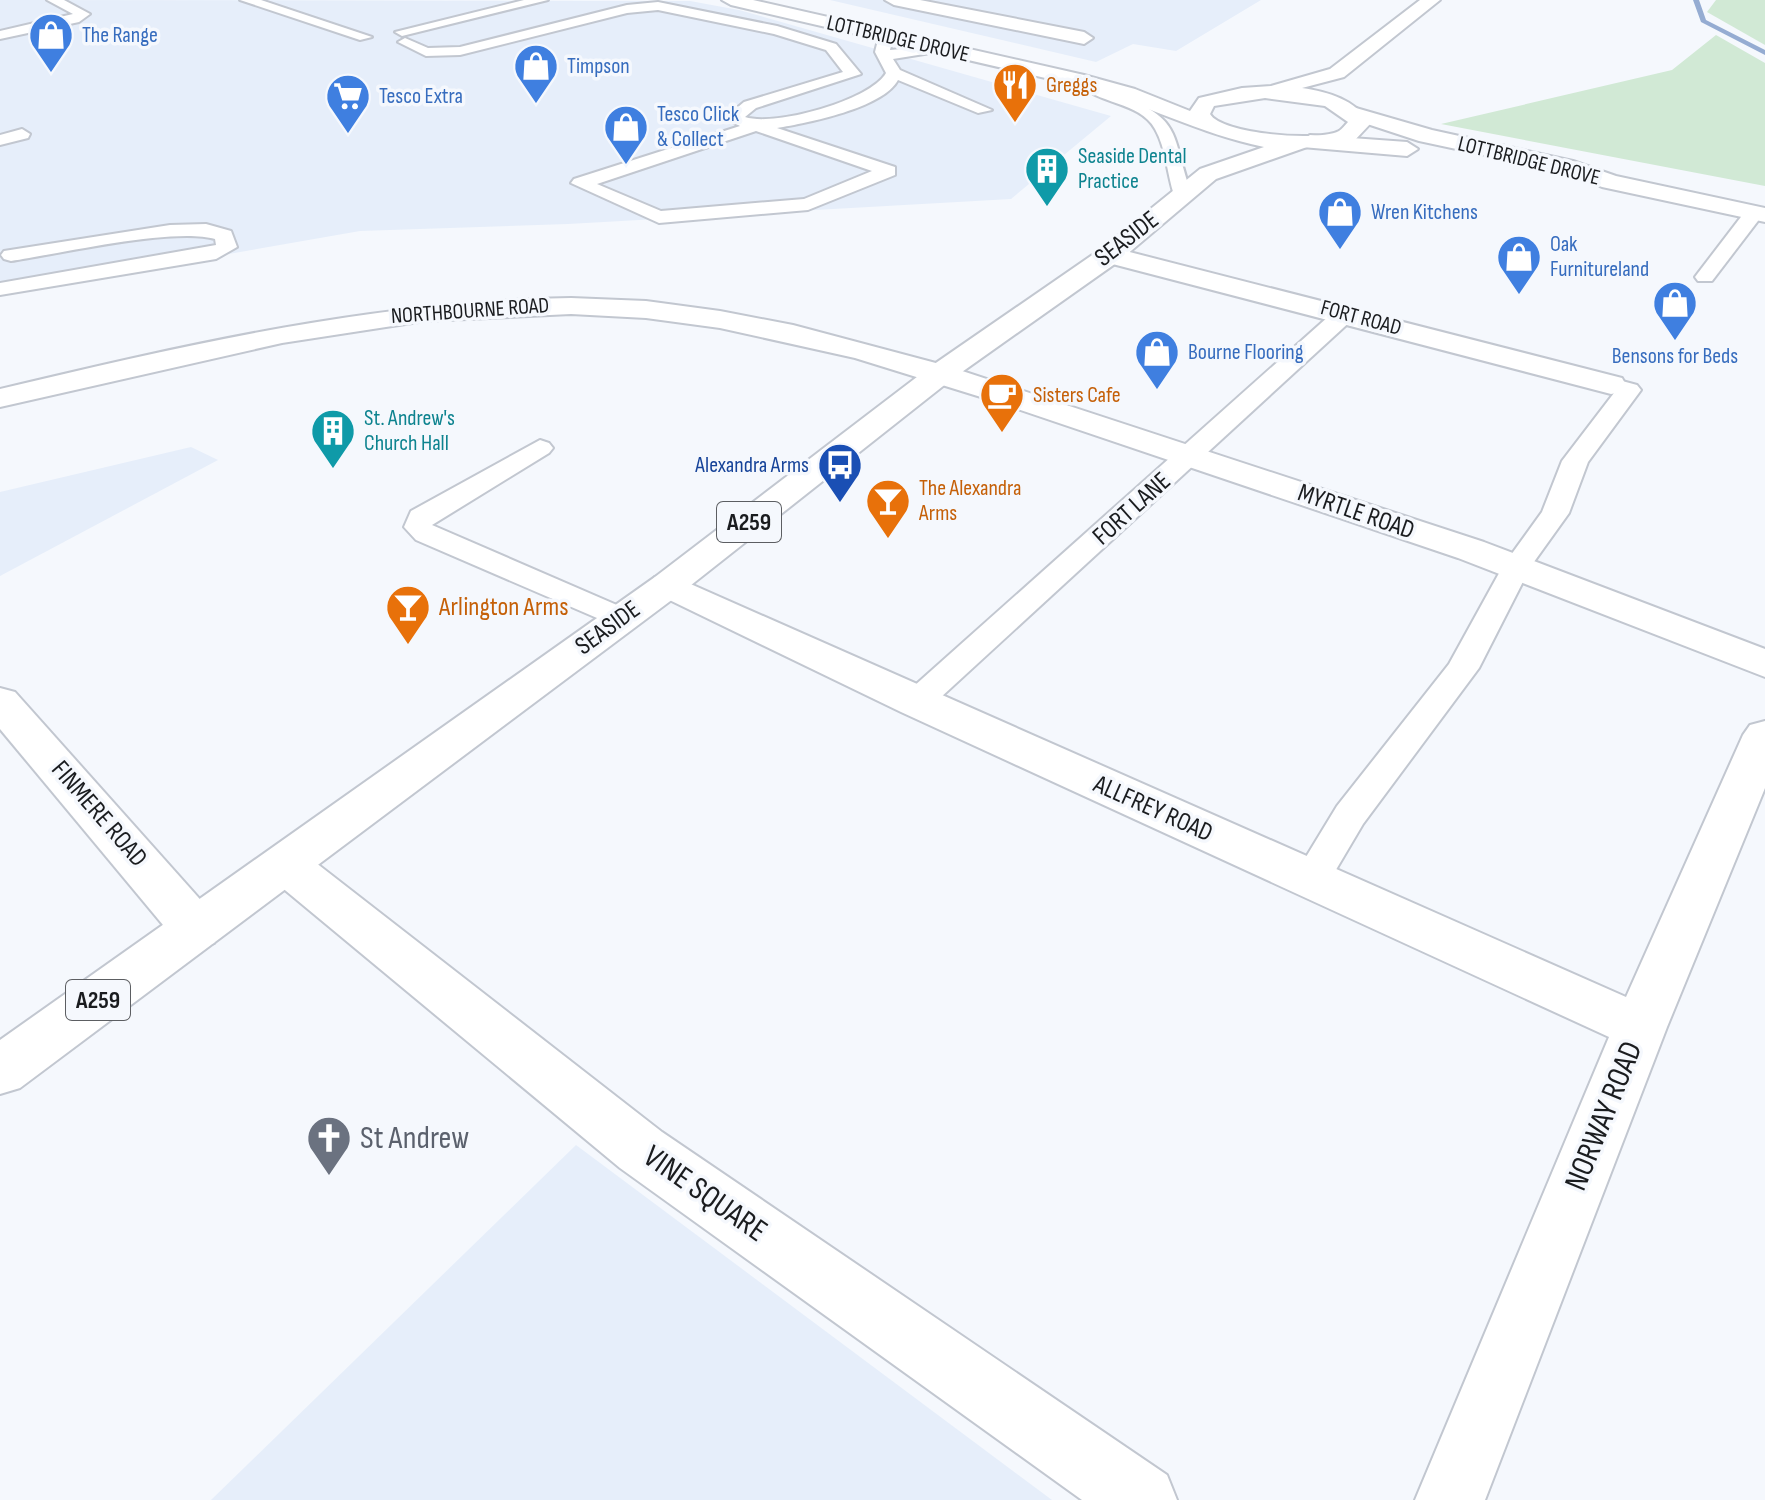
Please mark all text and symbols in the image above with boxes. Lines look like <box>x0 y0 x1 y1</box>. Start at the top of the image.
street label: LOTTBRIDGE DROVE <box>824 9 972 69</box>
shop icon: The Range <box>27 11 75 74</box>
place label: The Range <box>82 22 158 49</box>
shop icon: Timpson <box>512 42 560 105</box>
place label: Timpson <box>567 53 630 80</box>
restaurant icon: Greggs <box>991 61 1039 124</box>
supermarket icon: Tesco Extra <box>324 72 372 135</box>
place label: Greggs <box>1046 72 1097 99</box>
place label: Tesco Extra <box>379 83 463 110</box>
place label: Tesco Click & Collect <box>657 101 740 153</box>
shop icon: Tesco Click & Collect <box>602 103 650 166</box>
street label: LOTTBRIDGE DROVE <box>1455 130 1603 192</box>
place label: Seaside Dental Practice <box>1078 143 1187 195</box>
building icon: Seaside Dental Practice <box>1023 145 1071 208</box>
shop icon: Wren Kitchens <box>1316 188 1364 251</box>
place label: Wren Kitchens <box>1371 199 1478 226</box>
street label: SEASIDE <box>1089 204 1165 274</box>
place label: Oak Furnitureland <box>1550 231 1649 283</box>
shop icon: Oak Furnitureland <box>1495 233 1543 296</box>
shop icon: Bensons for Beds <box>1651 279 1699 342</box>
street label: NORTHBOURNE ROAD <box>390 292 550 330</box>
street label: FORT ROAD <box>1318 294 1404 342</box>
shop icon: Bourne Flooring <box>1133 328 1181 391</box>
place label: Bourne Flooring <box>1188 339 1304 366</box>
place label: Bensons for Beds <box>1612 343 1738 370</box>
cafe icon: Sisters Cafe <box>978 371 1026 434</box>
place label: Sisters Cafe <box>1033 382 1121 409</box>
place label: St. Andrew's Church Hall <box>364 405 455 457</box>
building icon: St. Andrew's Church Hall <box>309 407 357 470</box>
bus stop icon: Alexandra Arms <box>816 441 864 504</box>
place label: Alexandra Arms <box>694 452 809 479</box>
street label: FORT LANE <box>1087 466 1177 552</box>
place label: The Alexandra Arms <box>918 475 1021 527</box>
bar icon: The Alexandra Arms <box>864 477 912 540</box>
street label: MYRTLE ROAD <box>1294 478 1418 546</box>
road number: A259 <box>717 502 781 542</box>
bar icon: Arlington Arms <box>384 583 432 646</box>
place label: Arlington Arms <box>438 592 569 623</box>
street label: SEASIDE <box>569 594 647 662</box>
street label: FINMERE ROAD <box>45 755 153 873</box>
street label: ALLFREY ROAD <box>1088 769 1217 849</box>
road number: A259 <box>66 980 130 1020</box>
street label: NORWAY ROAD <box>1556 1036 1652 1196</box>
church icon: St Andrew <box>305 1114 353 1177</box>
place label: St Andrew <box>360 1119 469 1158</box>
street label: VINE SQUARE <box>636 1137 774 1251</box>

